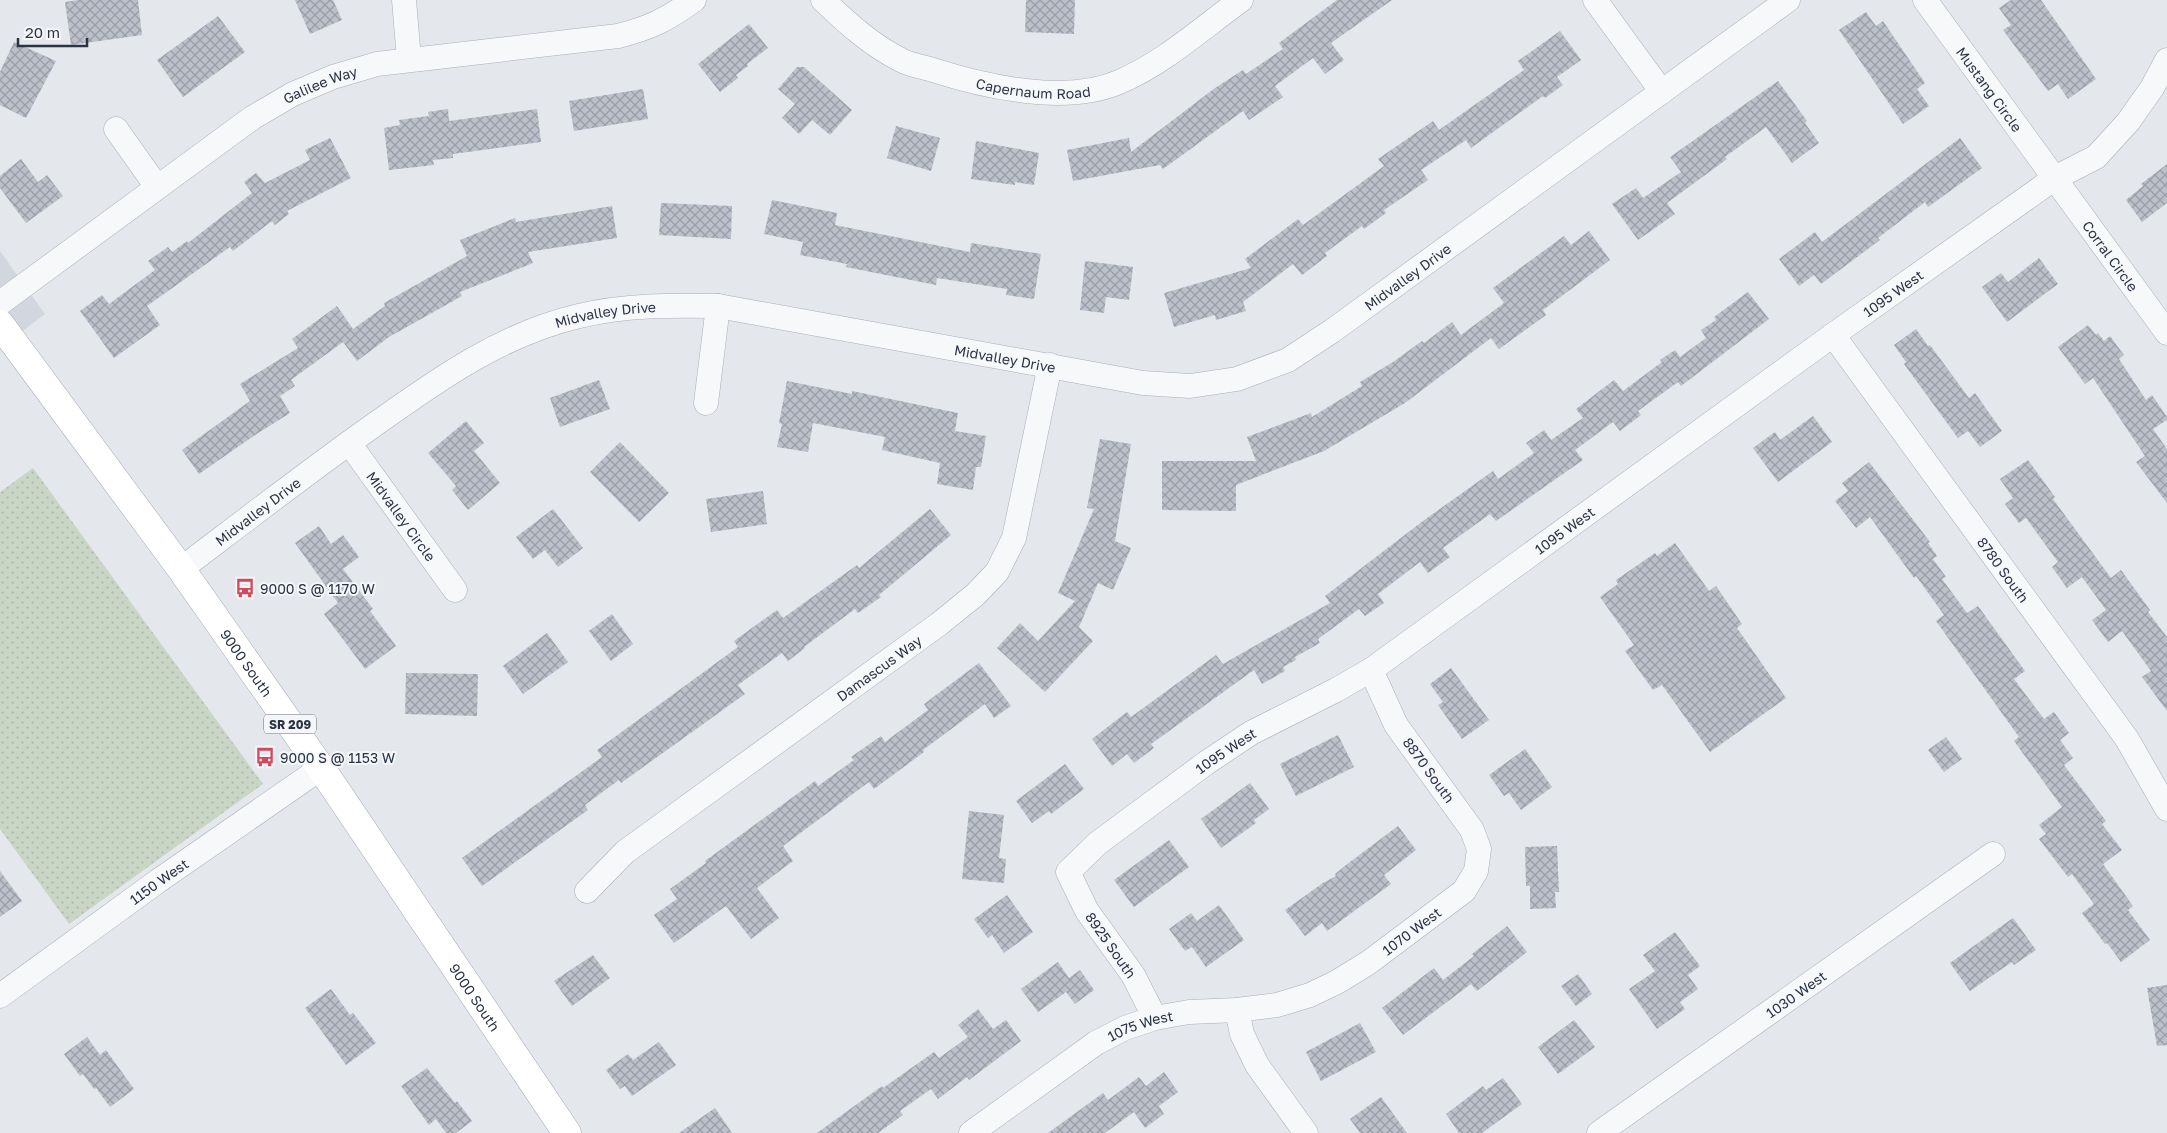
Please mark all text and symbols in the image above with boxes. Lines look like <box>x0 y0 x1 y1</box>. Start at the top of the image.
scale bar <box>18 15 86 47</box>
text: 20 m <box>25 23 60 41</box>
street label: Mustang Circle <box>1953 43 2026 135</box>
street label: Galilee Way <box>280 62 359 107</box>
street label: Capernaum Road <box>975 74 1092 101</box>
street label: Corral Circle <box>2079 217 2142 294</box>
street label: Midvalley Drive <box>1361 239 1454 313</box>
street label: 1095 West <box>1859 266 1926 320</box>
street label: Midvalley Drive <box>553 298 656 331</box>
street label: Midvalley Drive <box>953 340 1057 376</box>
street label: Midvalley Circle <box>364 468 440 564</box>
street label: Midvalley Drive <box>212 473 304 549</box>
street label: 1095 West <box>1531 503 1597 557</box>
street label: 8780 South <box>1974 533 2033 606</box>
bus stop icon: 9000 S @ 1170 W <box>234 577 256 599</box>
place label: 9000 S @ 1170 W <box>260 580 375 597</box>
street label: 9000 South <box>217 626 276 699</box>
street label: Damascus Way <box>833 631 925 704</box>
road number: SR 209 <box>264 714 316 734</box>
street label: 1095 West <box>1192 724 1259 777</box>
street label: 8870 South <box>1400 734 1458 806</box>
bus stop icon: 9000 S @ 1153 W <box>254 746 276 768</box>
place label: 9000 S @ 1153 W <box>280 749 396 766</box>
street label: 1150 West <box>126 854 191 908</box>
street label: 1070 West <box>1378 903 1444 958</box>
street label: 8925 South <box>1082 909 1140 981</box>
street label: 9000 South <box>446 960 504 1034</box>
street label: 1030 West <box>1762 967 1829 1021</box>
street label: 1075 West <box>1104 1007 1174 1044</box>

